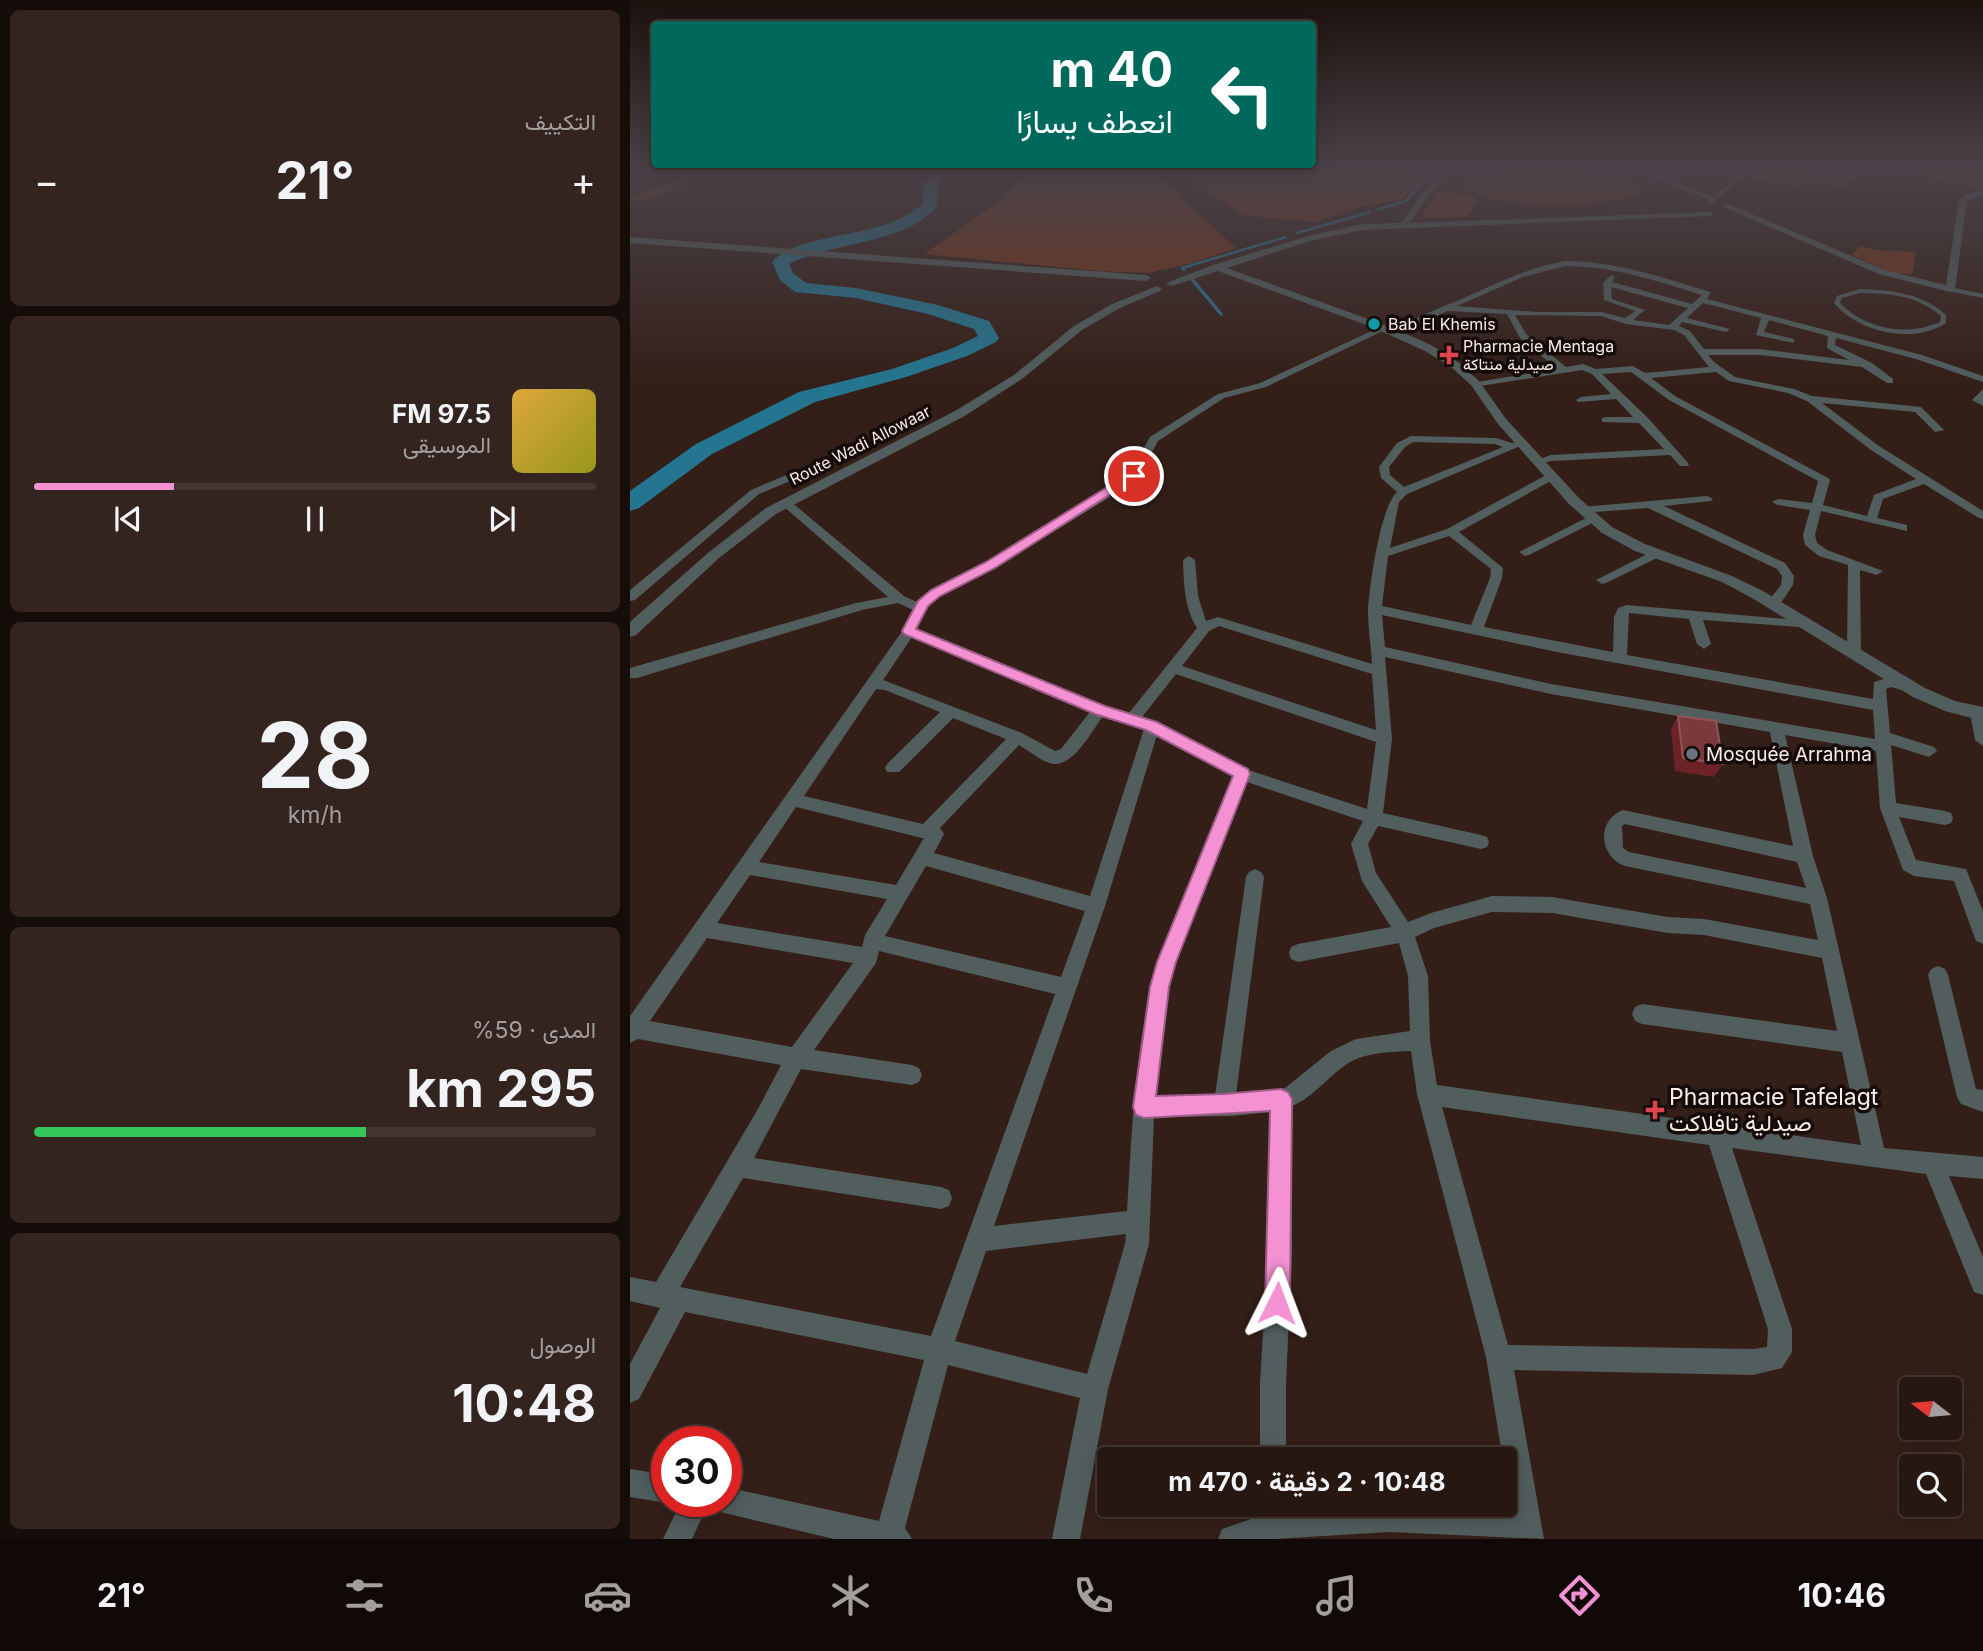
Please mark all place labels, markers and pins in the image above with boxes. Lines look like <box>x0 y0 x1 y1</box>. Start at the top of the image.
place label: Bab El Khemis <box>1388 314 1496 334</box>
marker: Bab El Khemis <box>1366 316 1382 332</box>
place label: Pharmacie Mentaga صيدلية منتاكة <box>1463 336 1614 374</box>
marker: Pharmacie Mentaga صيدلية منتاكة <box>1441 347 1457 363</box>
pin <box>1104 446 1164 506</box>
place label: Mosquée Arrahma <box>1706 743 1872 766</box>
marker: Mosquée Arrahma <box>1684 746 1700 762</box>
place label: Pharmacie Tafelagt صيدلية تافلاكت <box>1669 1083 1879 1137</box>
marker: Pharmacie Tafelagt صيدلية تافلاكت <box>1647 1102 1663 1118</box>

